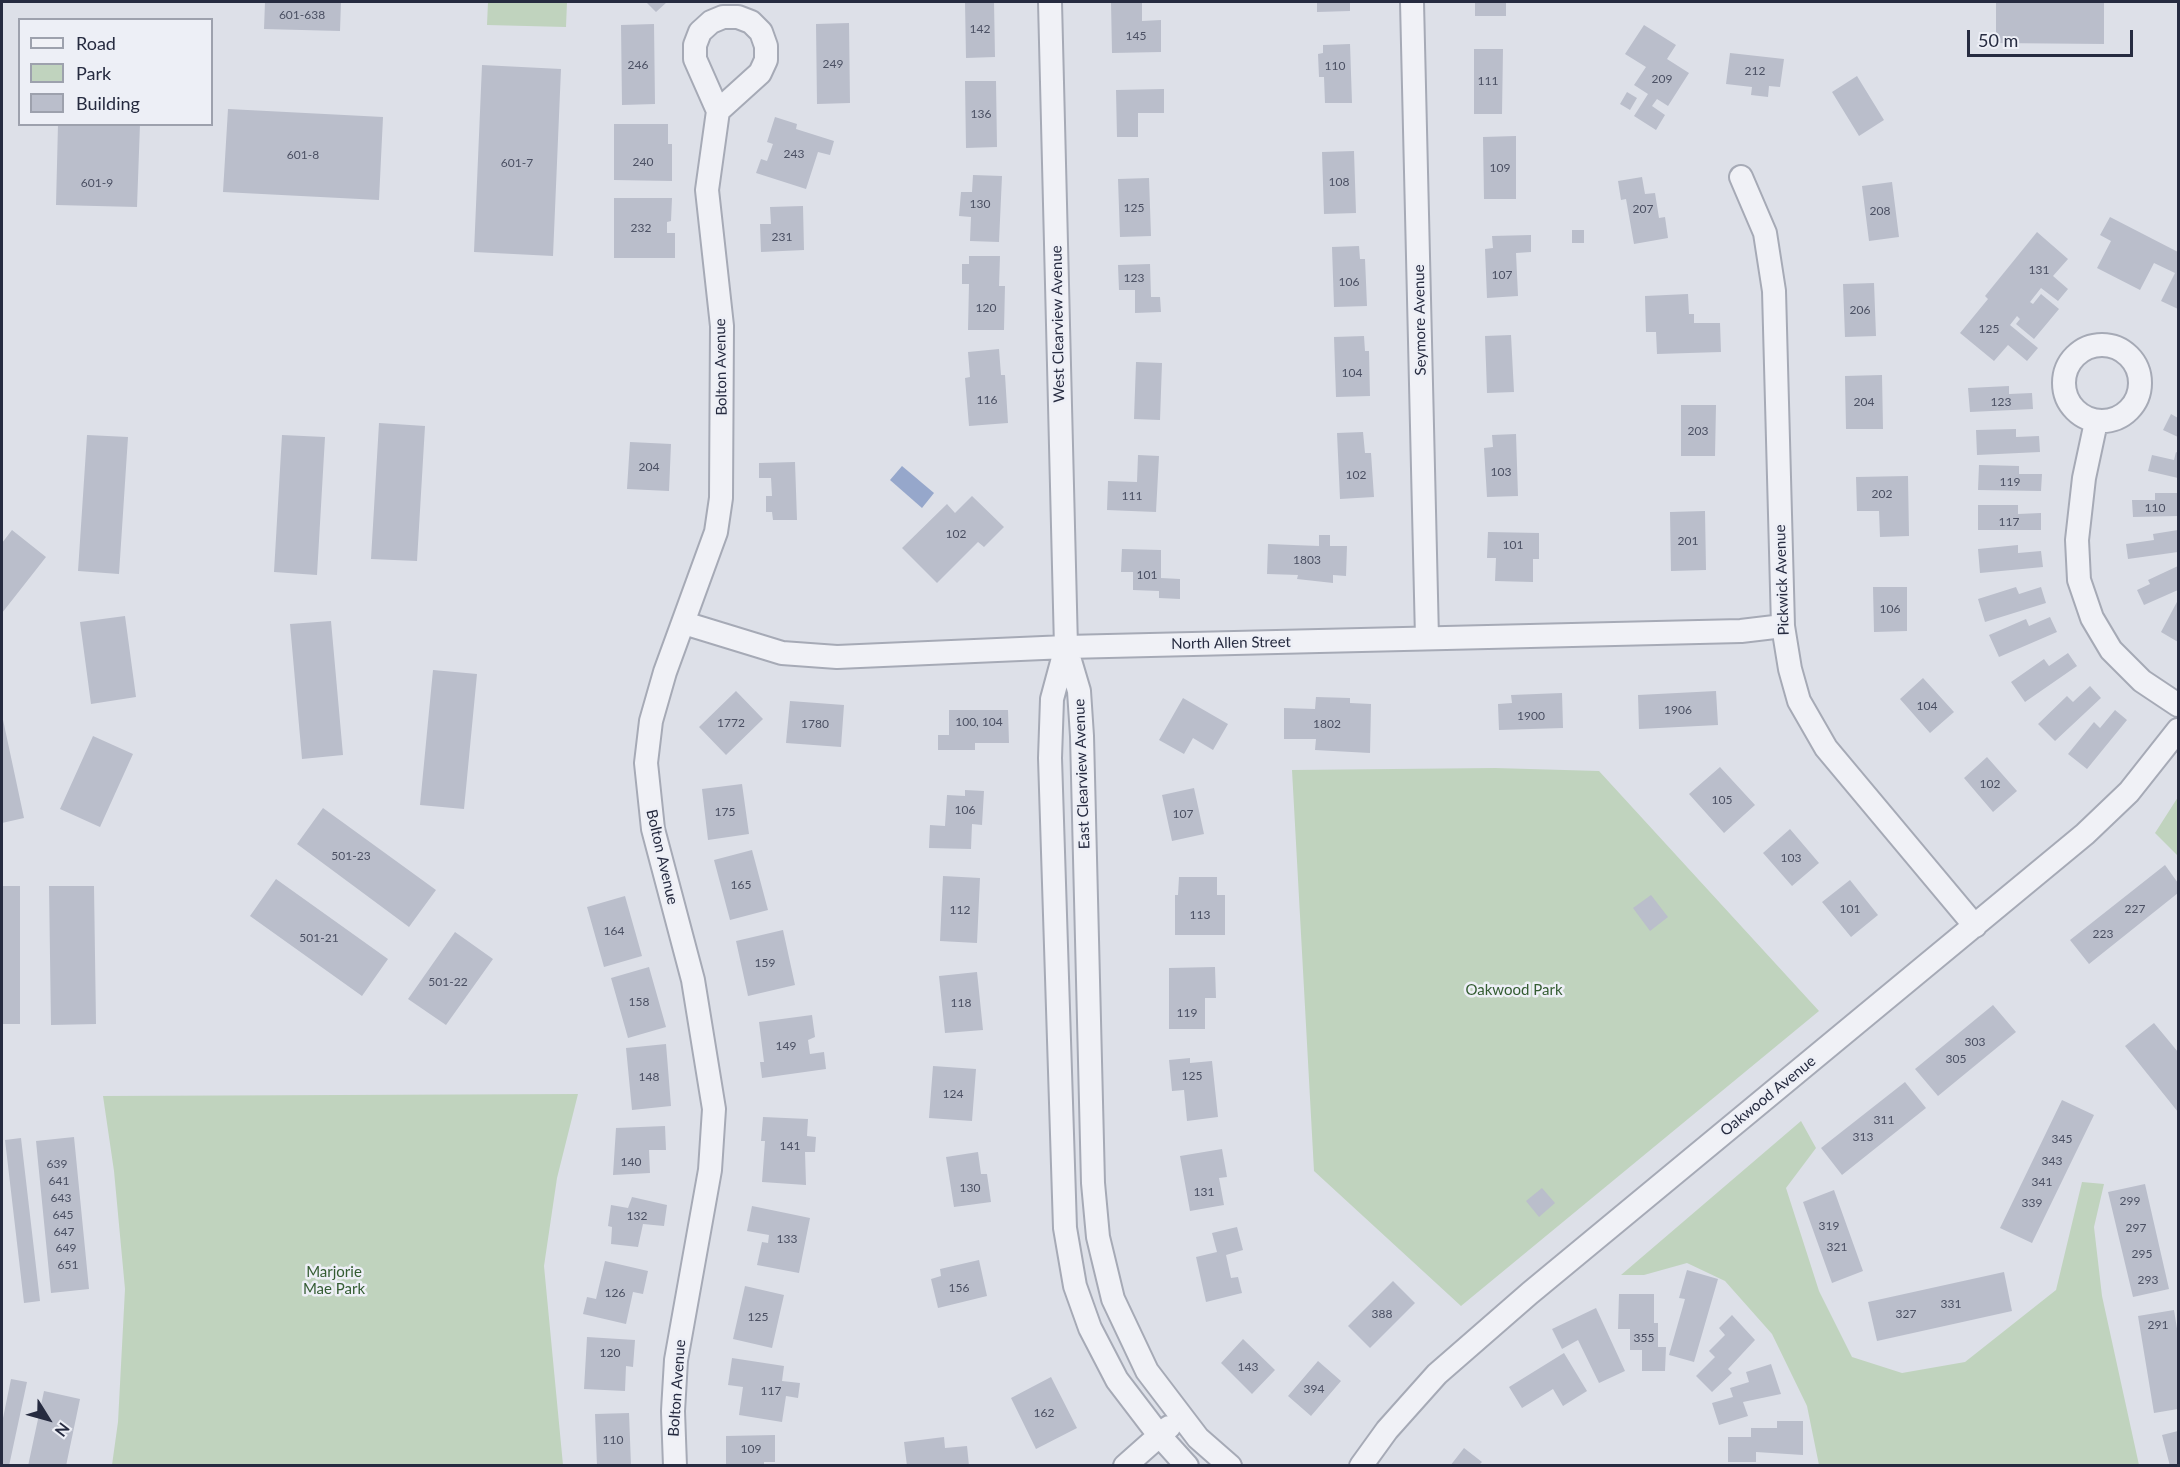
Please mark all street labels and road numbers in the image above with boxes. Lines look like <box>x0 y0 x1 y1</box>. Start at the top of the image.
street label: West Clearview Avenue <box>1048 245 1068 403</box>
street label: Seymore Avenue <box>1410 264 1430 376</box>
street label: Bolton Avenue <box>711 318 731 416</box>
street label: Pickwick Avenue <box>1771 524 1793 636</box>
street label: North Allen Street <box>1171 633 1291 653</box>
street label: East Clearview Avenue <box>1070 698 1094 850</box>
street label: Bolton Avenue <box>642 808 682 906</box>
street label: Oakwood Avenue <box>1717 1052 1819 1140</box>
street label: Bolton Avenue <box>665 1339 689 1437</box>

